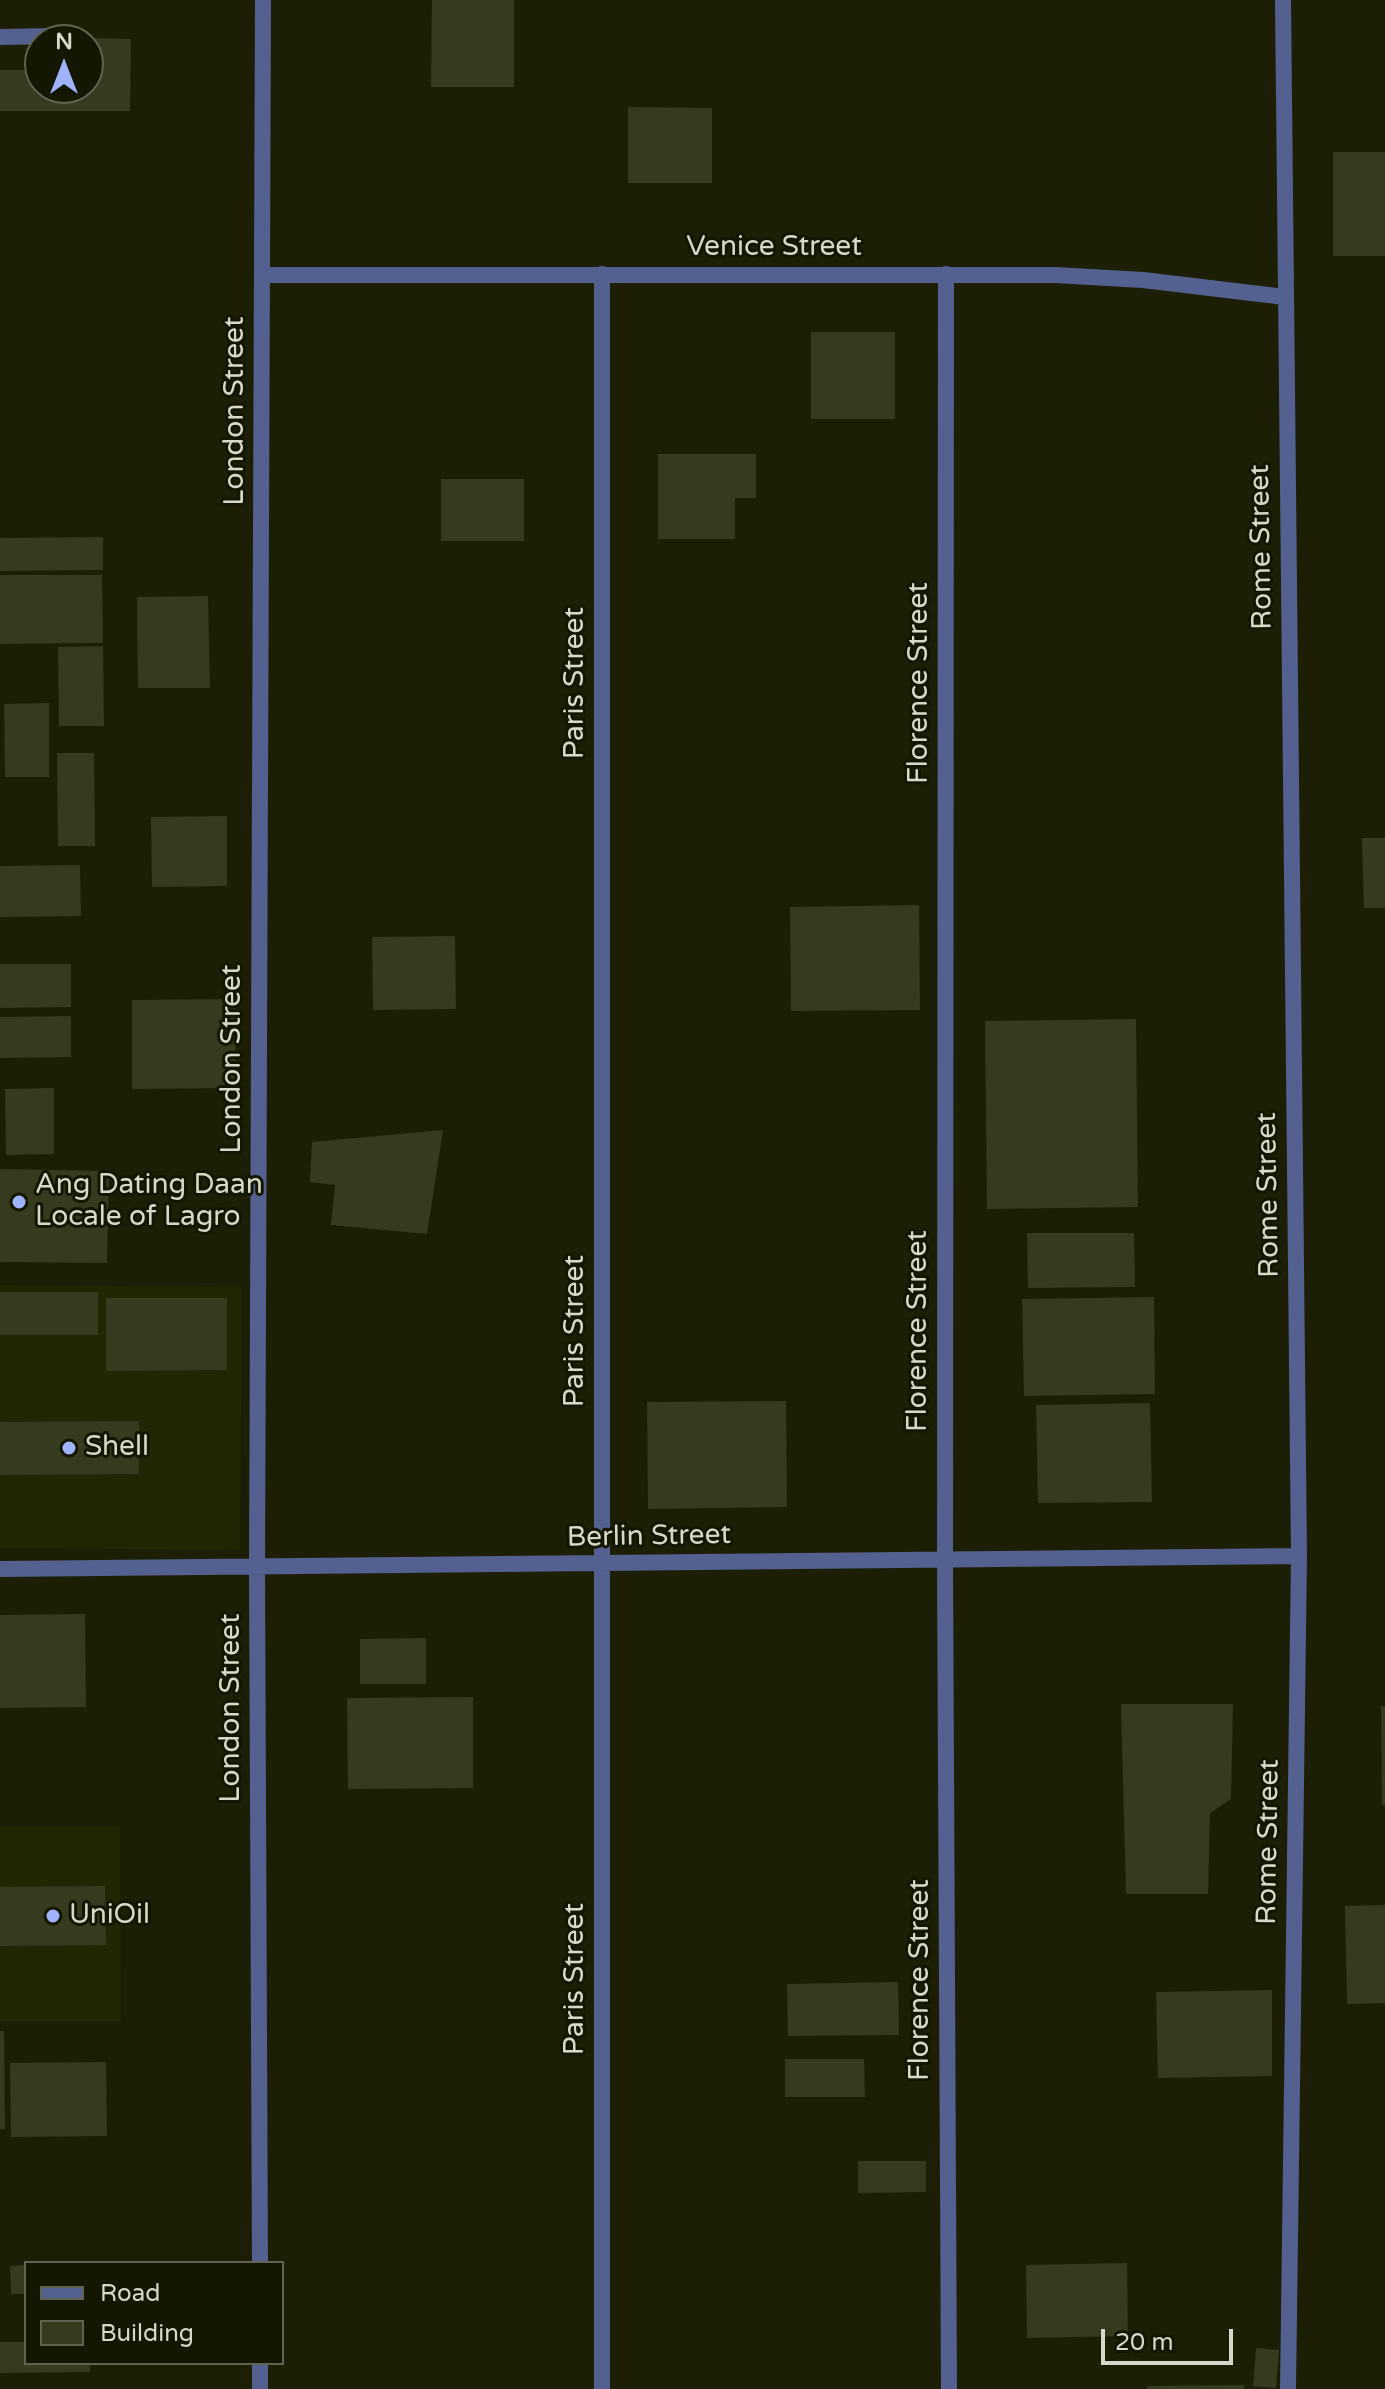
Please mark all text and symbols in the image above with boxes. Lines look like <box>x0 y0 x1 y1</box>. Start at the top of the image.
north arrow <box>24 24 104 104</box>
text: N <box>55 29 73 55</box>
street label: Venice Street <box>686 231 862 265</box>
street label: London Street <box>219 316 253 506</box>
street label: Rome Street <box>1244 464 1280 630</box>
street label: Florence Street <box>903 582 937 784</box>
street label: Paris Street <box>559 607 593 759</box>
street label: London Street <box>216 964 250 1154</box>
street label: Rome Street <box>1251 1112 1287 1278</box>
place label: Ang Dating Daan Locale of Lagro <box>35 1169 263 1235</box>
marker: Ang Dating Daan Locale of Lagro <box>10 1193 28 1211</box>
street label: Florence Street <box>902 1230 936 1432</box>
street label: Paris Street <box>559 1255 593 1407</box>
place label: Shell <box>85 1431 149 1465</box>
marker: Shell <box>60 1439 78 1457</box>
street label: Berlin Street <box>567 1519 731 1555</box>
street label: London Street <box>215 1613 249 1803</box>
street label: Rome Street <box>1251 1759 1287 1925</box>
street label: Florence Street <box>904 1879 938 2081</box>
place label: UniOil <box>69 1899 150 1933</box>
street label: Paris Street <box>559 1903 593 2055</box>
marker: UniOil <box>44 1907 62 1925</box>
legend <box>24 2261 284 2365</box>
text: Road <box>100 2279 160 2308</box>
scale bar <box>1105 2313 1237 2363</box>
text: Building <box>100 2319 194 2348</box>
text: 20 m <box>1115 2328 1173 2357</box>

